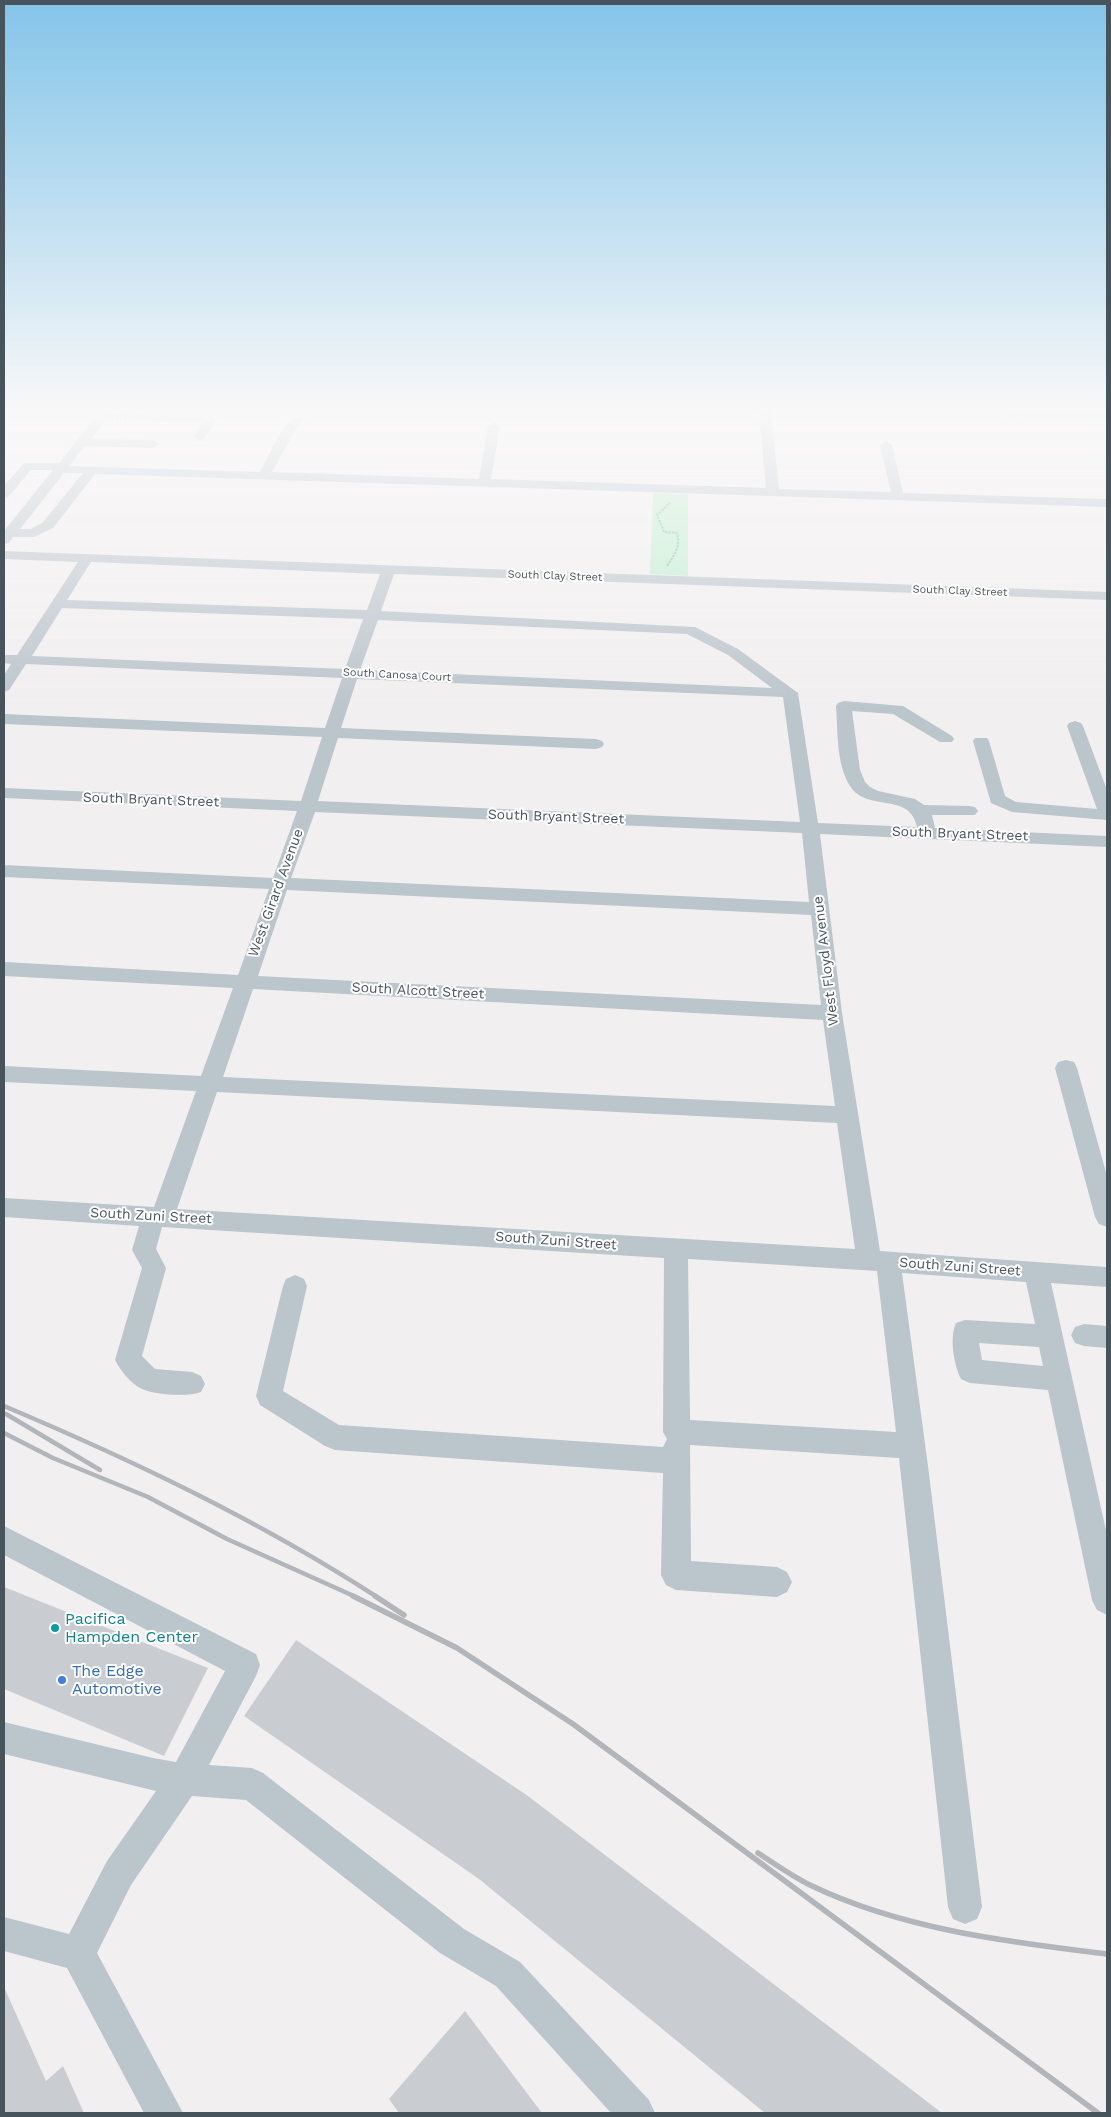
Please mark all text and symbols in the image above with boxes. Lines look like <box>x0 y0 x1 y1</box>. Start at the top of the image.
street label: South Clay Street <box>507 568 603 584</box>
street label: South Clay Street <box>912 583 1008 599</box>
street label: South Canosa Court <box>343 666 451 684</box>
street label: South Bryant Street <box>83 789 219 811</box>
street label: South Bryant Street <box>488 806 624 828</box>
street label: South Bryant Street <box>892 823 1028 845</box>
street label: West Girard Avenue <box>245 827 307 959</box>
street label: West Floyd Avenue <box>810 895 842 1027</box>
street label: South Alcott Street <box>351 979 485 1003</box>
street label: South Zuni Street <box>90 1204 212 1228</box>
street label: South Zuni Street <box>495 1228 617 1254</box>
street label: South Zuni Street <box>899 1254 1021 1280</box>
place label: Pacifica Hampden Center <box>65 1609 198 1647</box>
marker: Pacifica Hampden Center <box>49 1622 61 1634</box>
place label: The Edge Automotive <box>72 1661 162 1699</box>
marker: The Edge Automotive <box>56 1674 68 1686</box>

